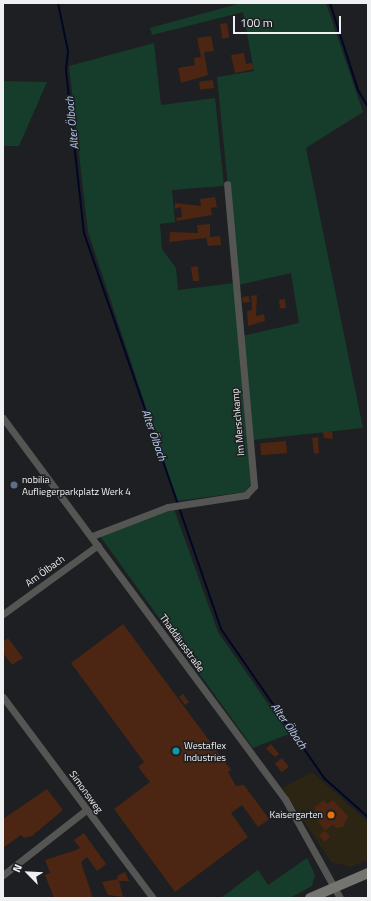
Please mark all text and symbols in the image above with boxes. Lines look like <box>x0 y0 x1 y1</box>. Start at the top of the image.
scale bar <box>235 8 343 34</box>
text: 100 m <box>240 13 273 32</box>
water label: Alter Ölbach <box>63 96 81 150</box>
street label: Im Merschkamp <box>229 388 247 456</box>
water label: Alter Ölbach <box>139 408 169 462</box>
place label: nobilia Aufliegerparkplatz Werk 4 <box>22 473 131 496</box>
marker: nobilia Aufliegerparkplatz Werk 4 <box>9 480 19 490</box>
street label: Am Ölbach <box>23 553 67 589</box>
street label: Thaddäusstraße <box>157 612 207 674</box>
water label: Alter Ölbach <box>268 700 310 752</box>
place label: Westaflex Industries <box>184 739 226 762</box>
marker: Westaflex Industries <box>171 746 181 756</box>
street label: Simonsweg <box>67 769 105 815</box>
place label: Kaisergarten <box>269 809 323 821</box>
marker: Kaisergarten <box>326 810 336 820</box>
north arrow <box>8 853 48 893</box>
text: N <box>8 861 26 875</box>

